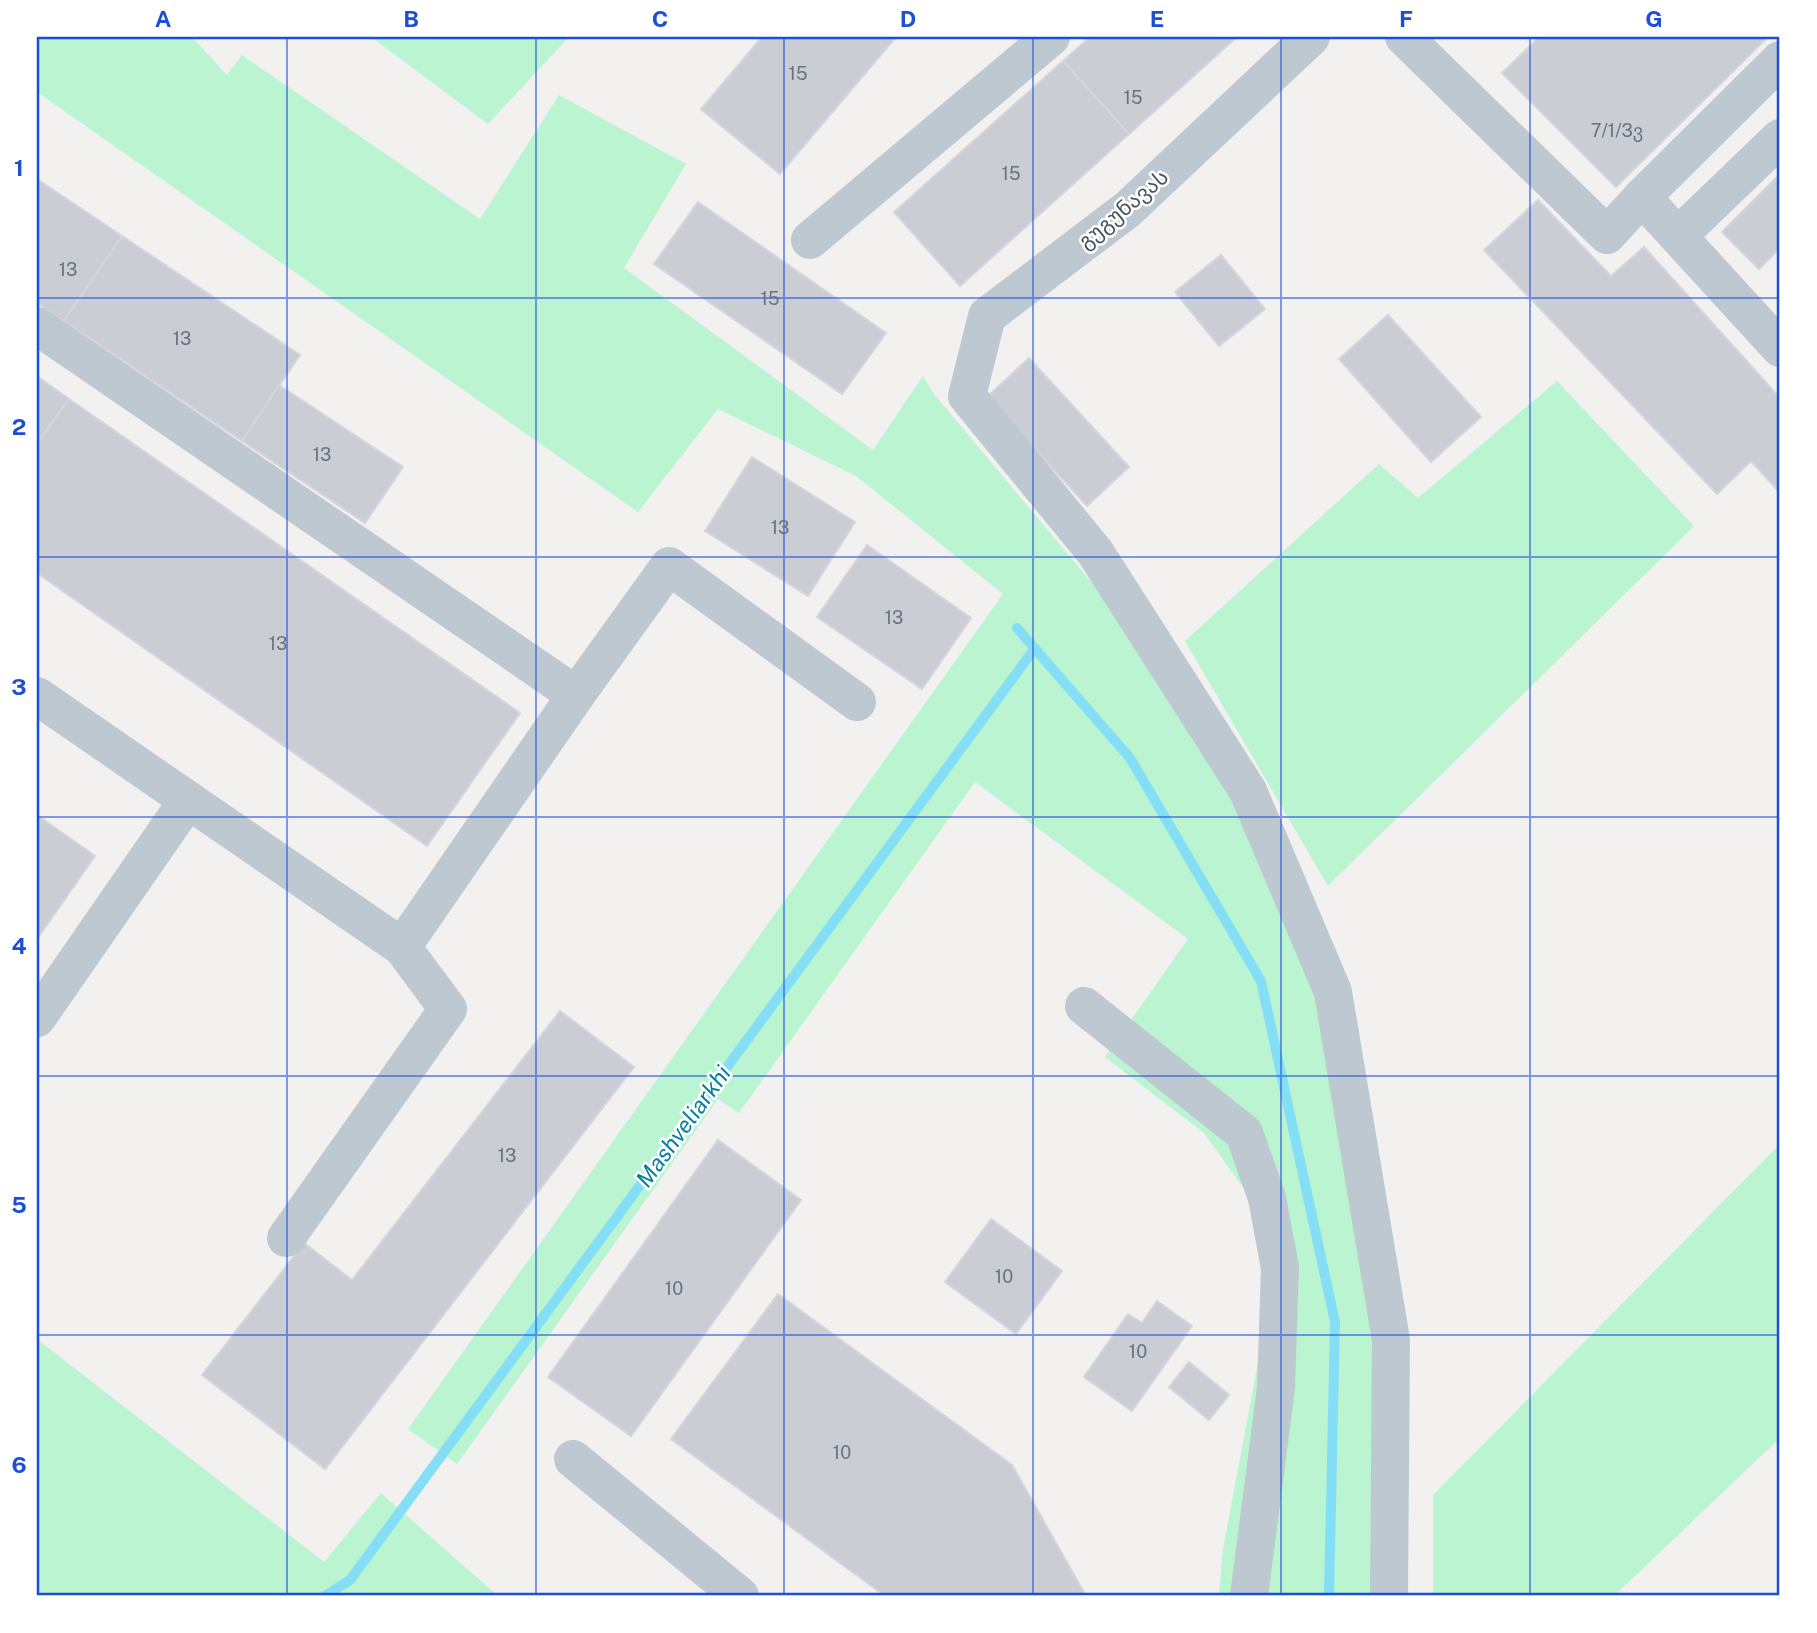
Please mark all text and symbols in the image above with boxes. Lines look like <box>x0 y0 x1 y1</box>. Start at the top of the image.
text: A <box>155 5 172 32</box>
text: B <box>403 5 419 32</box>
text: C <box>652 5 668 32</box>
text: D <box>900 5 916 32</box>
text: E <box>1150 5 1164 32</box>
text: F <box>1399 5 1413 32</box>
text: G <box>1645 5 1663 32</box>
house number: 15 <box>789 63 807 84</box>
house number: 15 <box>1124 87 1142 108</box>
house number: 7/1/3ვ <box>1591 120 1643 142</box>
text: 1 <box>14 154 24 181</box>
house number: 15 <box>1002 163 1020 184</box>
street label: გუგუნავას <box>1073 164 1173 254</box>
house number: 13 <box>59 259 77 280</box>
house number: 15 <box>761 288 779 309</box>
house number: 13 <box>173 328 191 349</box>
text: 2 <box>12 413 26 440</box>
house number: 13 <box>313 444 331 465</box>
house number: 13 <box>771 517 789 538</box>
house number: 13 <box>885 607 903 628</box>
house number: 13 <box>269 633 287 654</box>
text: 3 <box>11 673 27 700</box>
text: 4 <box>11 932 27 959</box>
water label: Mashveliarkhi <box>630 1060 736 1192</box>
house number: 13 <box>498 1145 516 1166</box>
text: 5 <box>11 1191 27 1218</box>
house number: 10 <box>995 1266 1013 1287</box>
house number: 10 <box>665 1278 683 1299</box>
house number: 10 <box>1129 1341 1147 1362</box>
house number: 10 <box>833 1442 851 1463</box>
text: 6 <box>11 1451 27 1478</box>

